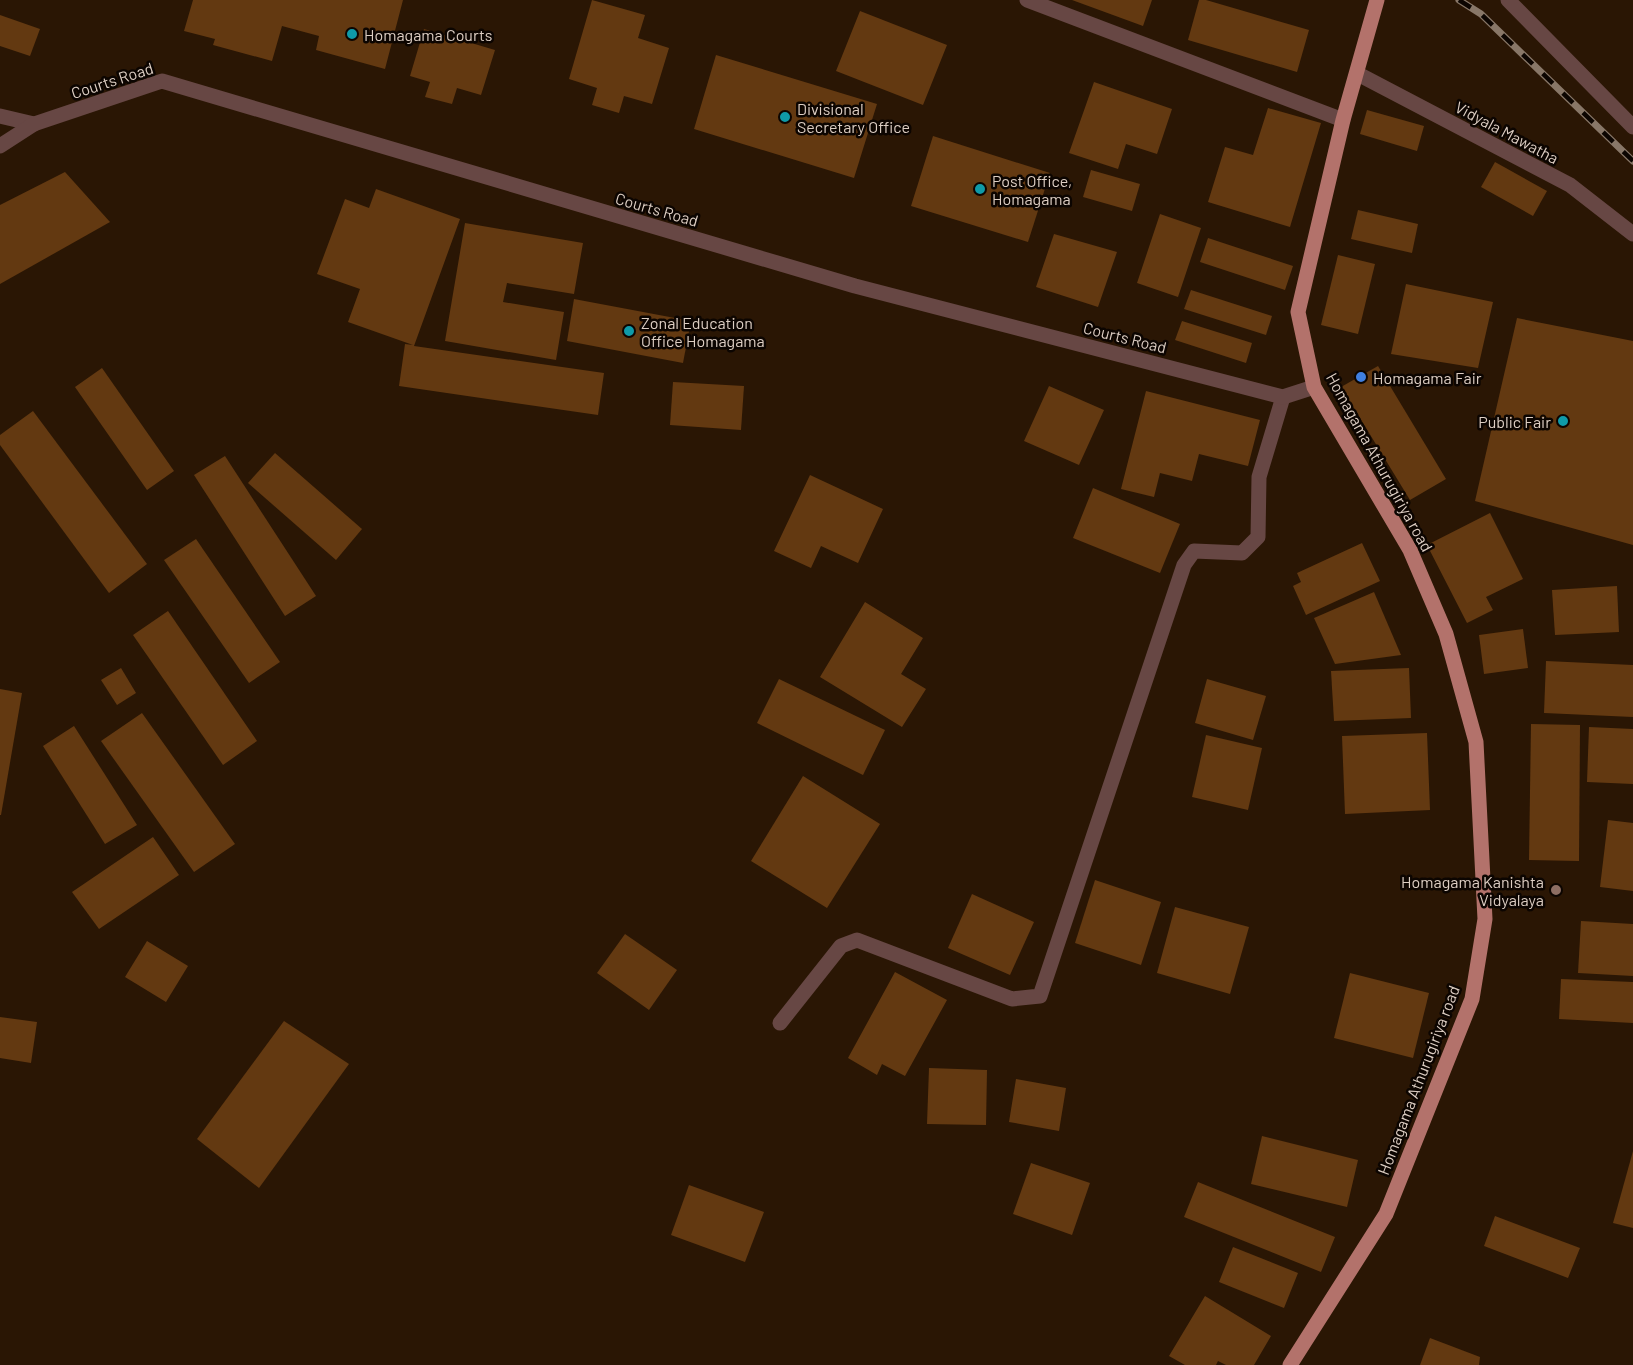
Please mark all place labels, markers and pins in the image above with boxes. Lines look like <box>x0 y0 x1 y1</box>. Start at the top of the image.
place label: Homagama Courts <box>364 25 493 44</box>
marker: Homagama Courts <box>345 27 359 41</box>
place label: Divisional Secretary Office <box>797 99 910 136</box>
marker: Divisional Secretary Office <box>778 110 792 124</box>
place label: Post Office, Homagama <box>992 171 1072 208</box>
marker: Post Office, Homagama <box>973 182 987 196</box>
place label: Zonal Education Office Homagama <box>641 313 765 350</box>
marker: Zonal Education Office Homagama <box>622 324 636 338</box>
place label: Homagama Fair <box>1373 368 1482 387</box>
marker: Homagama Fair <box>1354 370 1368 384</box>
place label: Public Fair <box>1478 412 1551 431</box>
marker: Public Fair <box>1556 414 1570 428</box>
place label: Homagama Kanishta Vidyalaya <box>1401 872 1544 909</box>
marker: Homagama Kanishta Vidyalaya <box>1549 883 1563 897</box>

